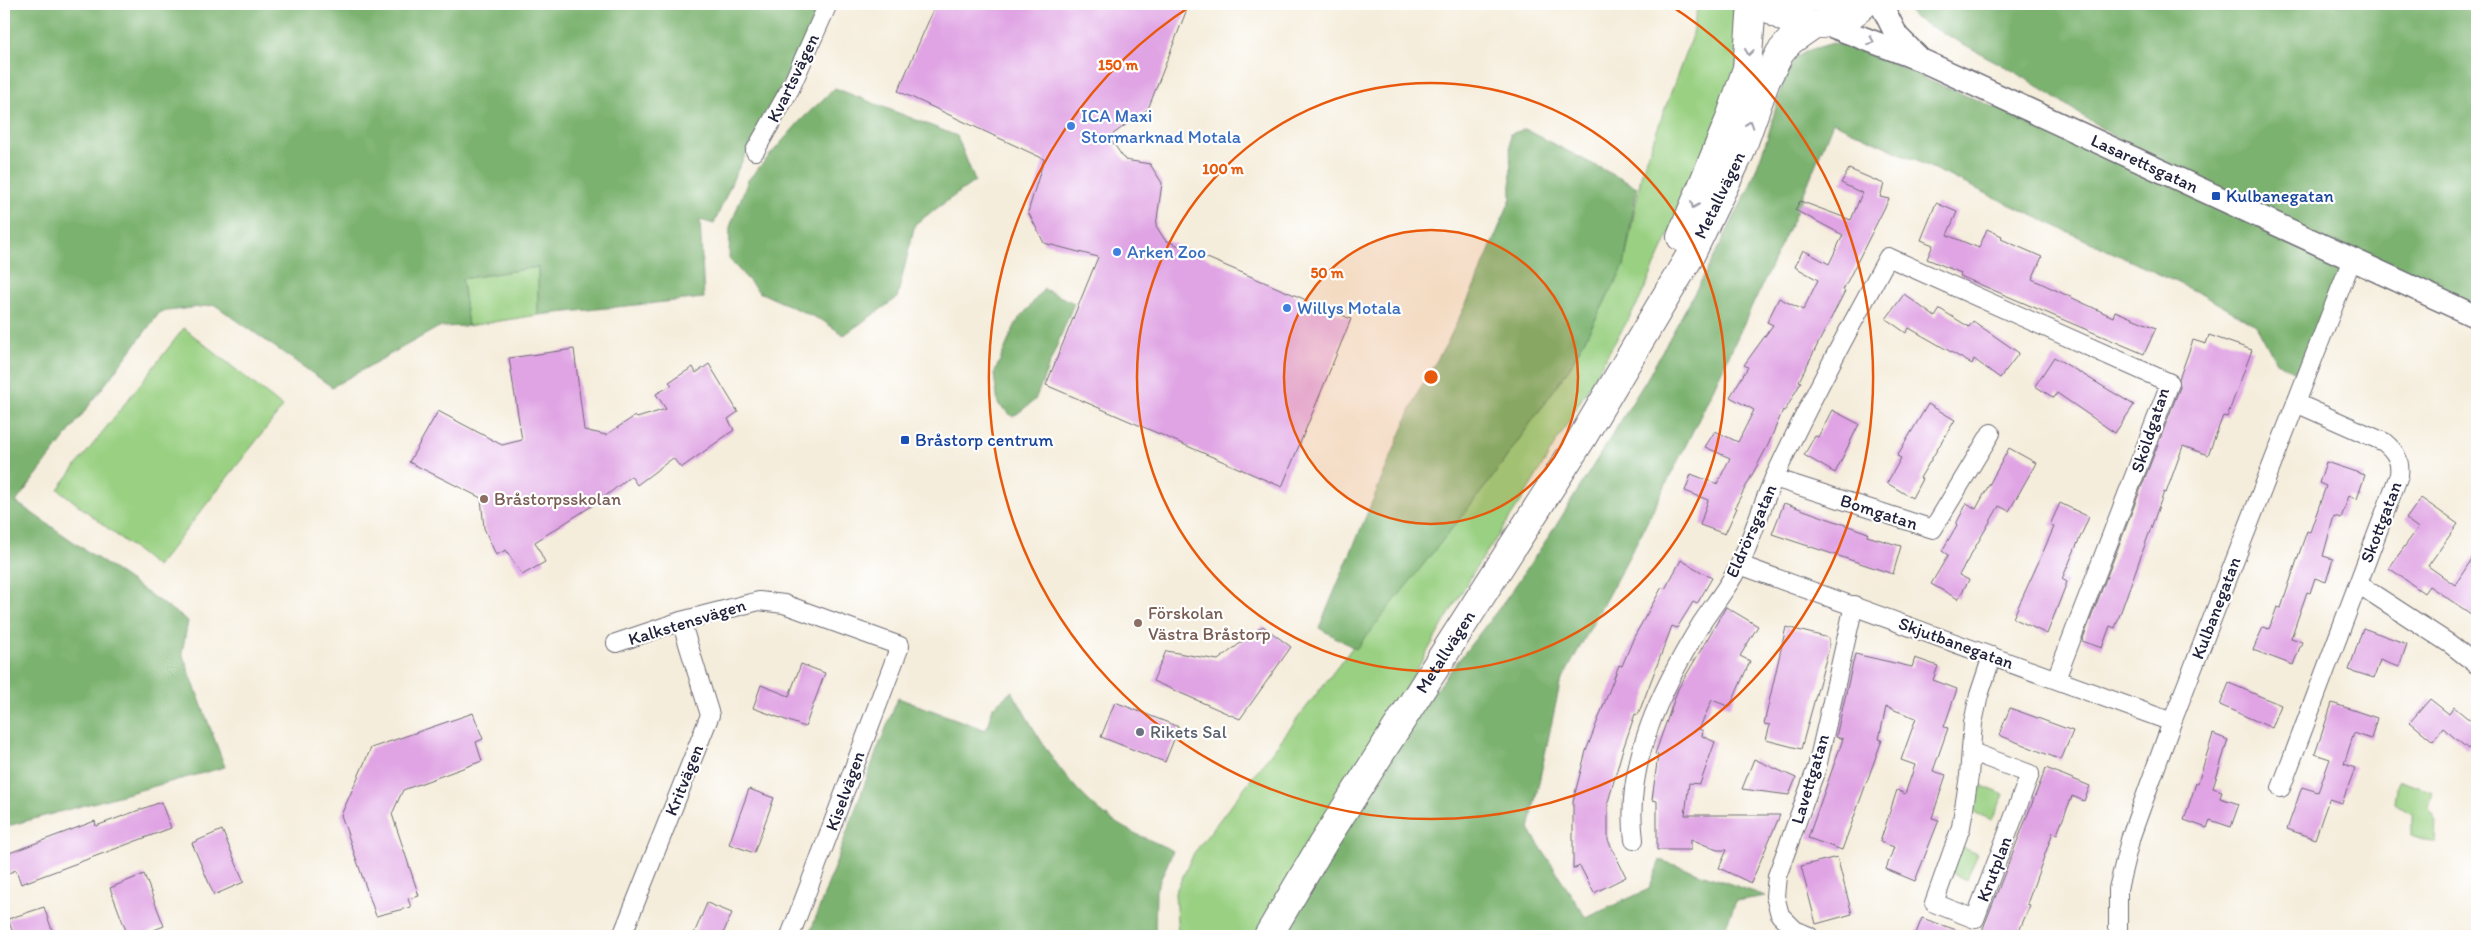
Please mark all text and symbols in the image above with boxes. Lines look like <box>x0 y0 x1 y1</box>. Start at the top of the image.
street label: Kvartsvägen <box>762 30 824 126</box>
one-way arrow <box>1866 35 1875 45</box>
one-way arrow <box>1744 49 1755 57</box>
text: 150 m <box>1098 56 1138 74</box>
place label: ICA Maxi Stormarknad Motala <box>1081 105 1242 148</box>
marker: ICA Maxi Stormarknad Motala <box>1065 120 1077 132</box>
one-way arrow <box>1744 121 1754 129</box>
street label: Lasarettsgatan <box>2087 129 2202 198</box>
street label: Metallvägen <box>1689 148 1750 242</box>
text: 100 m <box>1202 160 1244 178</box>
place label: Kulbanegatan <box>2226 185 2334 207</box>
marker: Kulbanegatan <box>2210 190 2222 202</box>
one-way arrow <box>1690 200 1701 209</box>
place label: Arken Zoo <box>1127 241 1206 263</box>
marker: Arken Zoo <box>1111 246 1123 258</box>
text: 50 m <box>1310 264 1344 282</box>
place label: Willys Motala <box>1297 297 1402 319</box>
marker: Willys Motala <box>1281 302 1293 314</box>
centre of rings <box>1422 368 1440 386</box>
street label: Sköldgatan <box>2126 385 2174 475</box>
place label: Bråstorp centrum <box>915 429 1053 451</box>
marker: Bråstorp centrum <box>899 434 911 446</box>
street label: Skottgatan <box>2355 478 2407 566</box>
street label: Eldrörsgatan <box>1721 481 1782 581</box>
place label: Bråstorpsskolan <box>494 488 621 510</box>
street label: Bomgatan <box>1837 489 1921 535</box>
marker: Bråstorpsskolan <box>478 493 490 505</box>
street label: Kulbanegatan <box>2186 554 2246 662</box>
street label: Kalkstensvägen <box>625 594 749 650</box>
place label: Förskolan Västra Bråstorp <box>1148 602 1271 645</box>
street label: Metallvägen <box>1411 606 1480 697</box>
street label: Skjutbanegatan <box>1895 612 2017 674</box>
marker: Förskolan Västra Bråstorp <box>1132 617 1144 629</box>
place label: Rikets Sal <box>1150 721 1227 743</box>
marker: Rikets Sal <box>1134 726 1146 738</box>
street label: Lavettgatan <box>1786 731 1834 827</box>
street label: Kritvägen <box>660 741 708 819</box>
street label: Kiselvägen <box>820 748 870 834</box>
street label: Krutplan <box>1972 833 2017 905</box>

